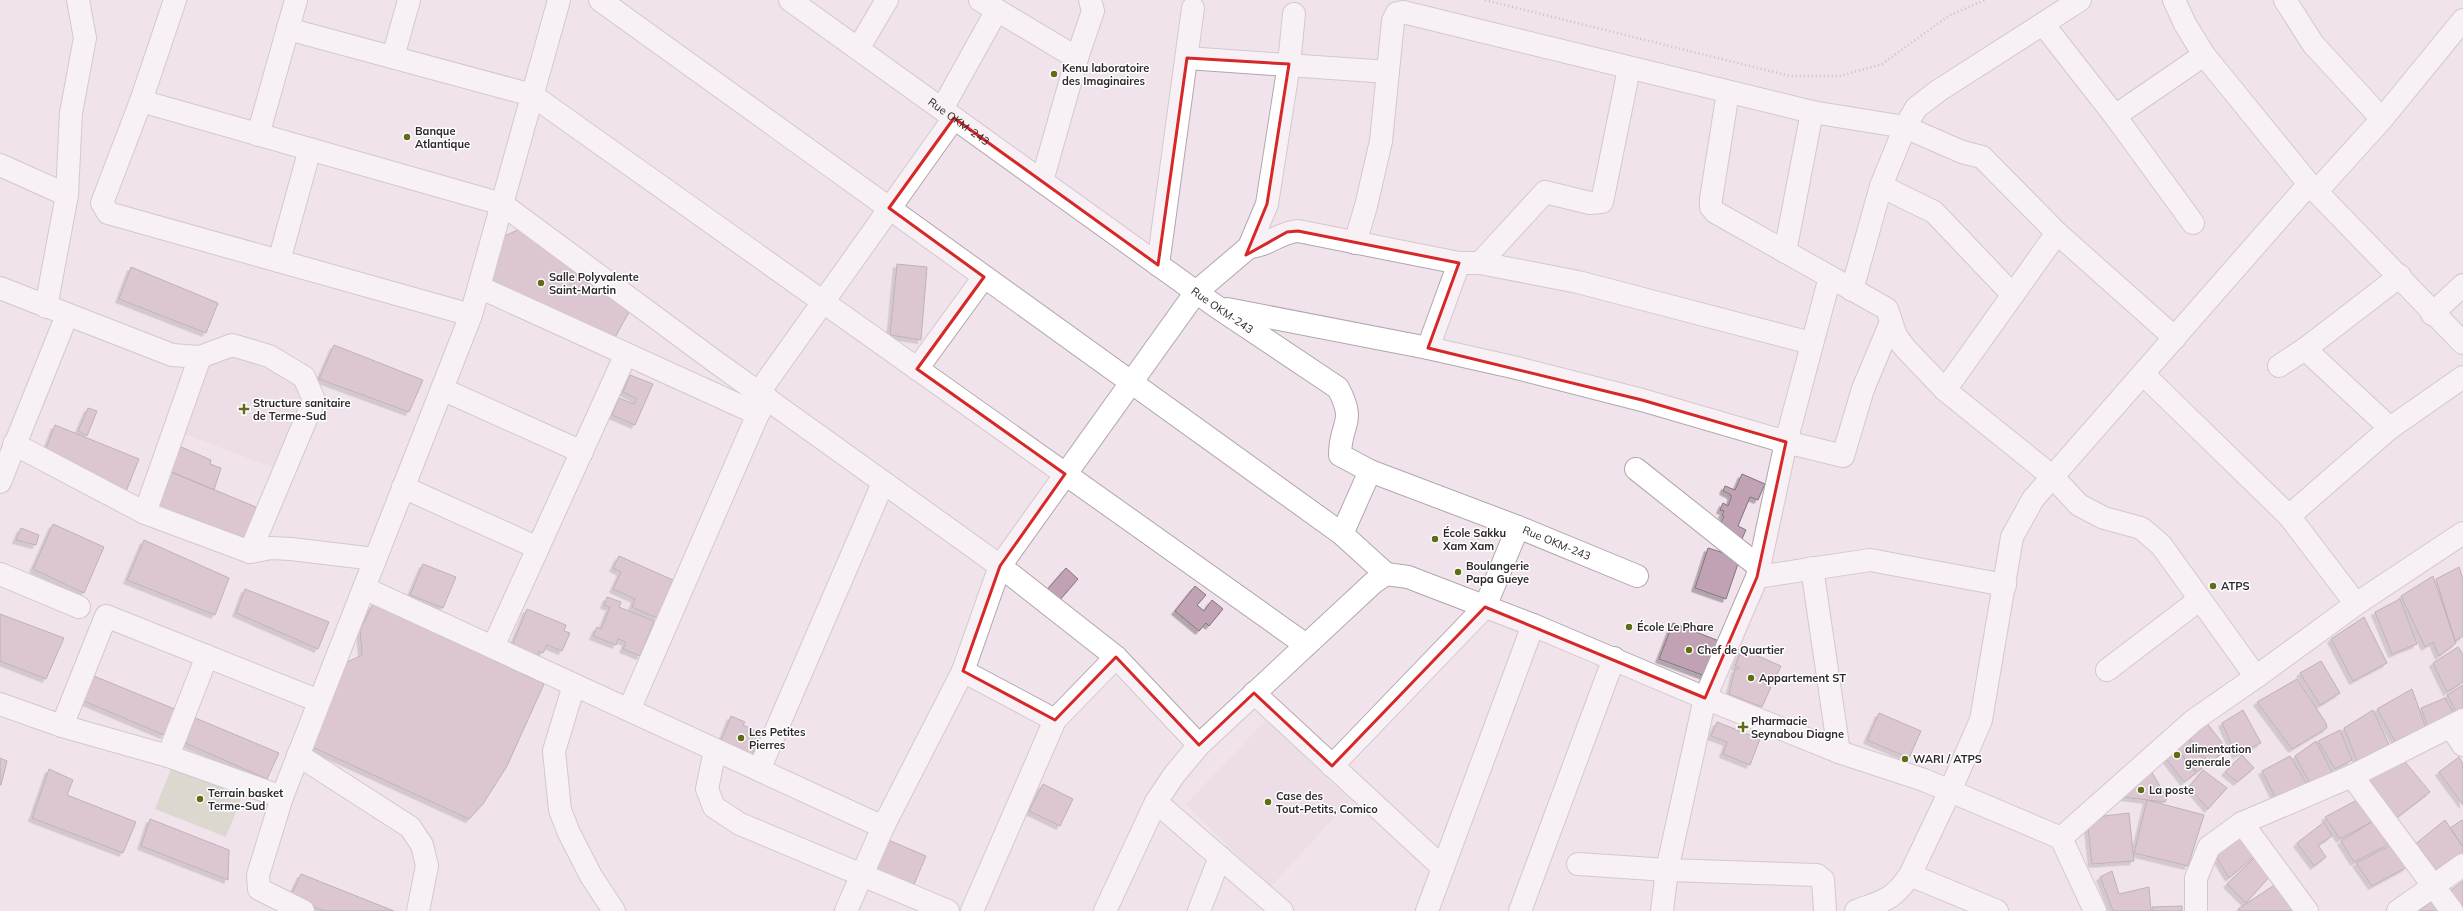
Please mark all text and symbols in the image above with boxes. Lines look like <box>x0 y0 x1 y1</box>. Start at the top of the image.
place label: Kenu laboratoire des Imaginaires <box>1062 61 1149 88</box>
marker: Kenu laboratoire des Imaginaires <box>1049 69 1059 79</box>
street label: Rue OKM-243 <box>925 95 992 148</box>
place label: Banque Atlantique <box>415 124 470 151</box>
marker: Banque Atlantique <box>402 132 412 142</box>
place label: Salle Polyvalente Saint-Martin <box>549 270 639 297</box>
marker: Salle Polyvalente Saint-Martin <box>536 278 546 288</box>
street label: Rue OKM-243 <box>1188 284 1256 336</box>
place label: Structure sanitaire de Terme-Sud <box>253 396 351 423</box>
marker: Structure sanitaire de Terme-Sud <box>238 403 250 415</box>
street label: Rue OKM-243 <box>1521 523 1593 563</box>
place label: École Sakku Xam Xam <box>1442 526 1506 553</box>
marker: École Sakku Xam Xam <box>1430 534 1440 544</box>
place label: Boulangerie Papa Gueye <box>1466 559 1529 586</box>
marker: Boulangerie Papa Gueye <box>1453 567 1463 577</box>
place label: ATPS <box>2221 579 2250 593</box>
marker: ATPS <box>2208 581 2218 591</box>
place label: École Le Phare <box>1637 620 1714 634</box>
marker: École Le Phare <box>1624 622 1634 632</box>
place label: Chef de Quartier <box>1697 643 1785 657</box>
marker: Chef de Quartier <box>1684 645 1694 655</box>
place label: Appartement ST <box>1759 671 1846 685</box>
marker: Appartement ST <box>1746 673 1756 683</box>
place label: Pharmacie Seynabou Diagne <box>1751 714 1844 741</box>
marker: Pharmacie Seynabou Diagne <box>1738 722 1748 732</box>
place label: Les Petites Pierres <box>749 725 806 752</box>
marker: Les Petites Pierres <box>736 733 746 743</box>
place label: alimentation generale <box>2185 742 2251 769</box>
marker: alimentation generale <box>2172 750 2182 760</box>
place label: WARI / ATPS <box>1913 752 1982 766</box>
marker: WARI / ATPS <box>1900 754 1910 764</box>
place label: La poste <box>2149 783 2194 797</box>
marker: La poste <box>2136 785 2146 795</box>
place label: Terrain basket Terme-Sud <box>208 786 283 813</box>
place label: Case des Tout-Petits, Comico <box>1276 789 1378 816</box>
marker: Terrain basket Terme-Sud <box>195 794 205 804</box>
marker: Case des Tout-Petits, Comico <box>1263 797 1273 807</box>

